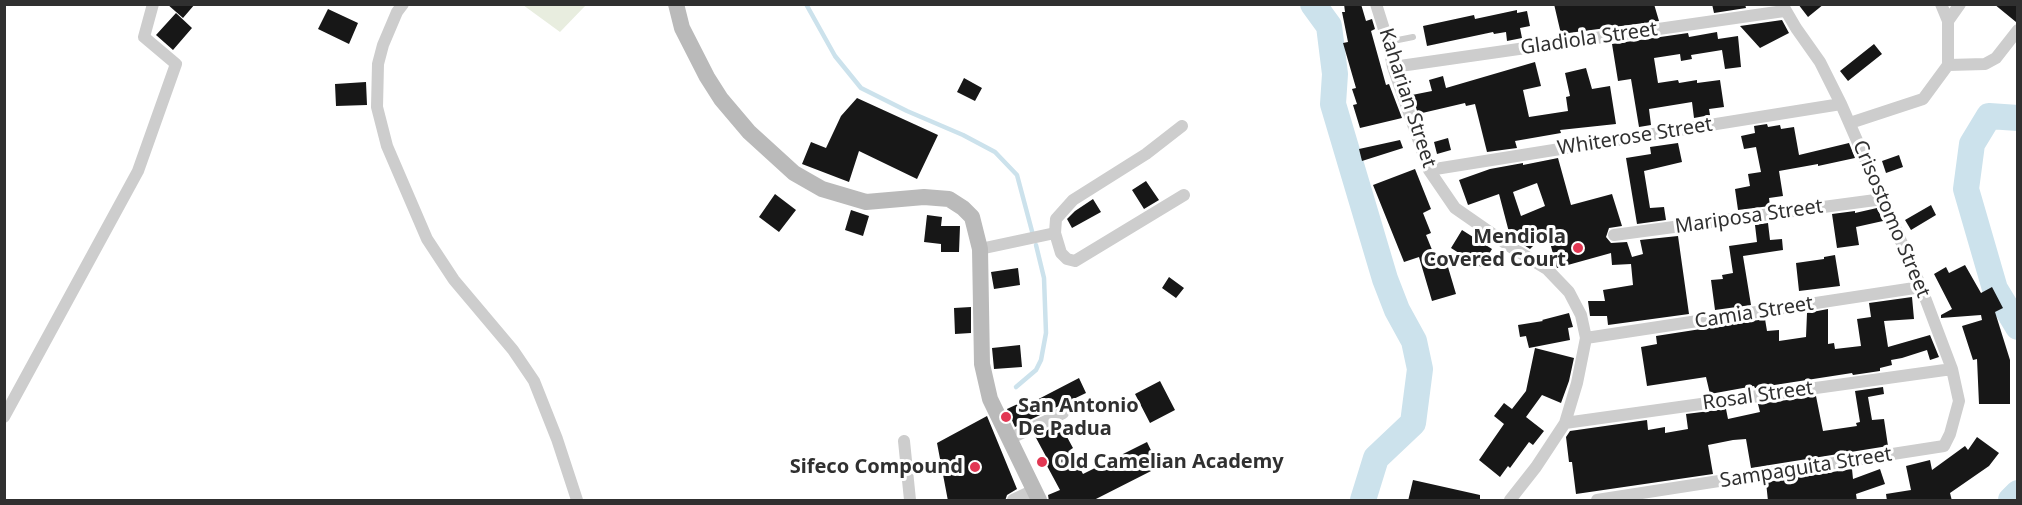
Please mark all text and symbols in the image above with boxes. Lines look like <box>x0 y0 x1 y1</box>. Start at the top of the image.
street label: Gladiola Street <box>1519 18 1659 60</box>
street label: Kaharian Street <box>1373 25 1441 171</box>
street label: Whiterose Street <box>1556 113 1714 161</box>
street label: Crisostomo Street <box>1847 137 1935 301</box>
street label: Mariposa Street <box>1674 195 1824 239</box>
place label: Mendiola Covered Court <box>1423 225 1566 272</box>
marker: Mendiola Covered Court <box>1571 241 1585 255</box>
street label: Camia Street <box>1693 292 1815 334</box>
street label: Rosal Street <box>1701 376 1815 416</box>
place label: San Antonio De Padua <box>1018 394 1139 441</box>
marker: San Antonio De Padua <box>999 410 1013 424</box>
street label: Sampaguita Street <box>1718 443 1894 493</box>
place label: Old Camelian Academy <box>1054 450 1284 474</box>
place label: Sifeco Compound <box>790 455 963 479</box>
marker: Old Camelian Academy <box>1035 455 1049 469</box>
marker: Sifeco Compound <box>968 460 982 474</box>

